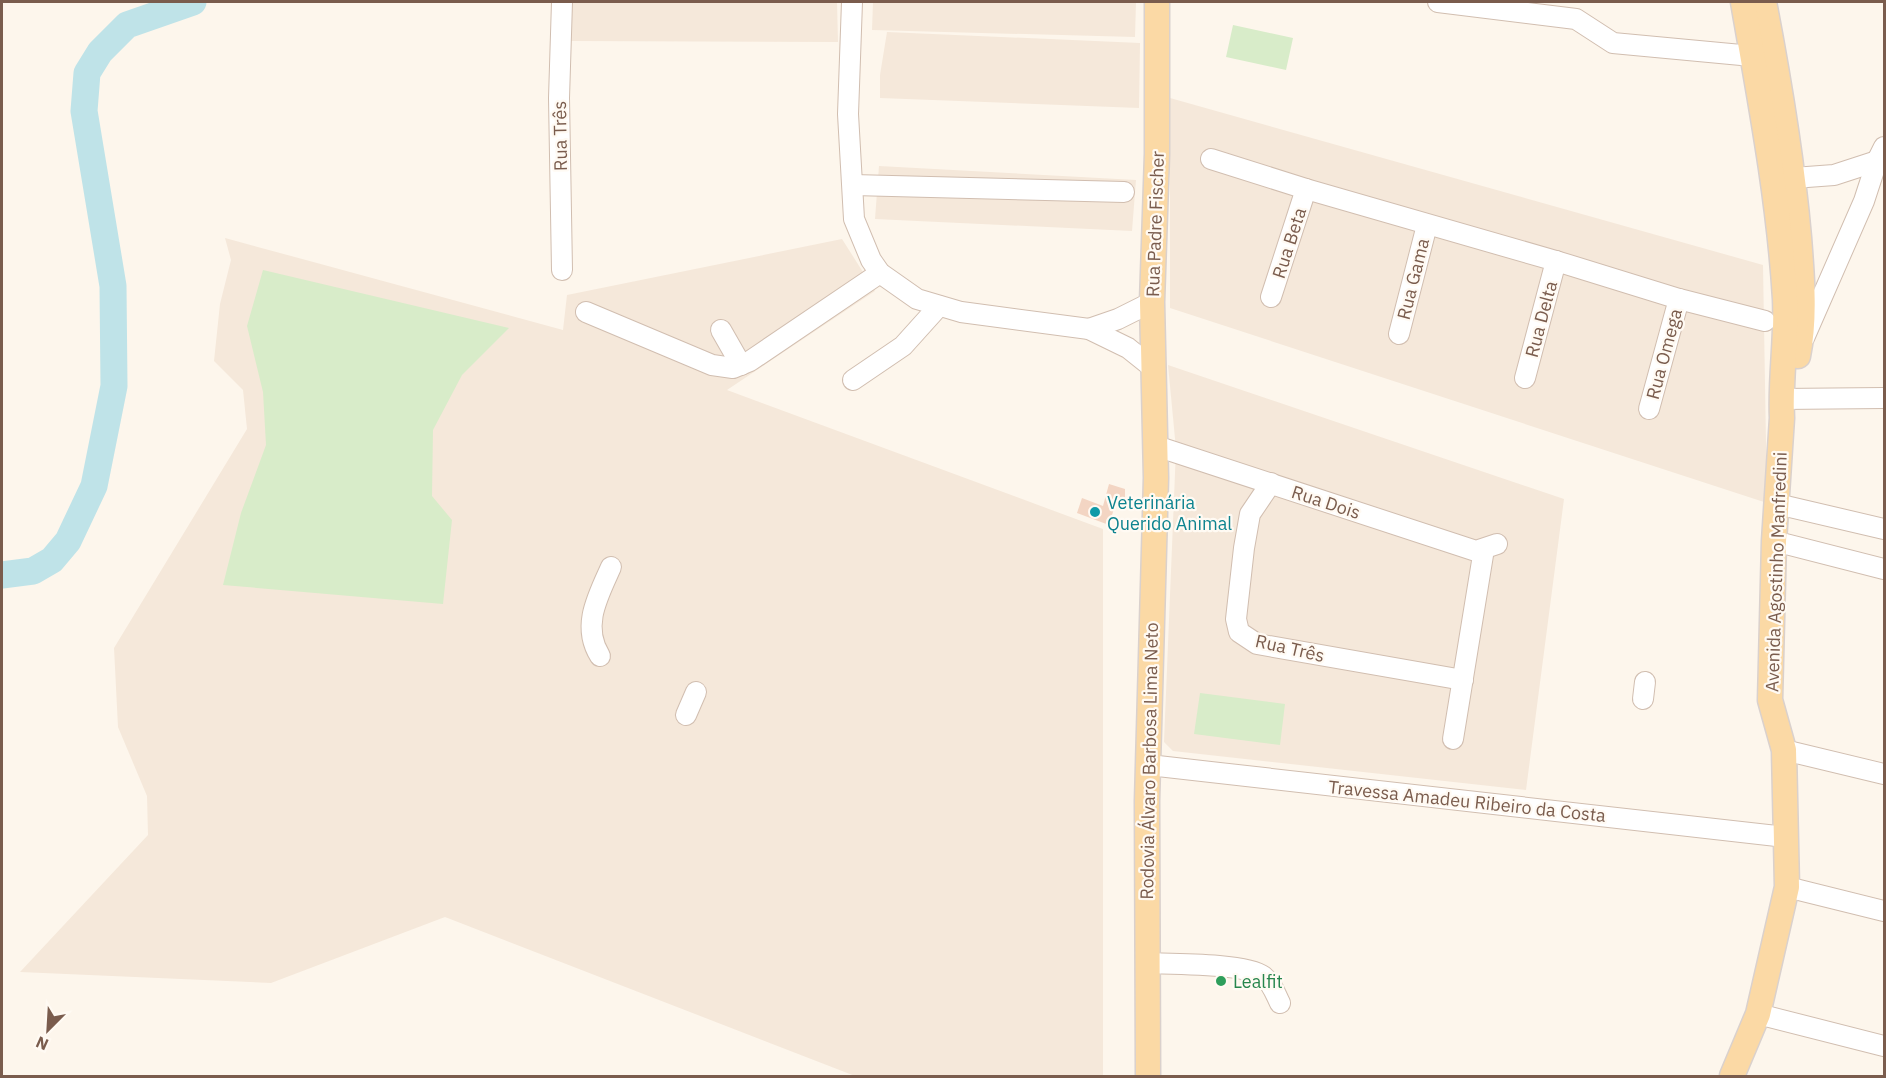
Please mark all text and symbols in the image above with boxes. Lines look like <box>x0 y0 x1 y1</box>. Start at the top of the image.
street label: Rua Três <box>548 101 572 171</box>
street label: Rua Padre Fischer <box>1141 150 1169 297</box>
street label: Rua Beta <box>1267 204 1311 281</box>
street label: Rua Gama <box>1392 236 1434 322</box>
street label: Rua Delta <box>1520 278 1562 360</box>
street label: Rua Omega <box>1641 306 1687 402</box>
street label: Avenida Agostinho Manfredini <box>1760 451 1792 693</box>
street label: Rua Dois <box>1289 480 1363 524</box>
place label: Veterinária Querido Animal <box>1107 491 1232 535</box>
marker: Veterinária Querido Animal <box>1088 505 1102 519</box>
street label: Rodovia Álvaro Barbosa Lima Neto <box>1135 622 1163 900</box>
street label: Rua Três <box>1253 629 1327 667</box>
street label: Travessa Amadeu Ribeiro da Costa <box>1327 775 1607 827</box>
place label: Lealfit <box>1233 970 1283 993</box>
marker: Lealfit <box>1214 974 1228 988</box>
north arrow <box>18 1000 78 1060</box>
text: N <box>33 1032 51 1055</box>

